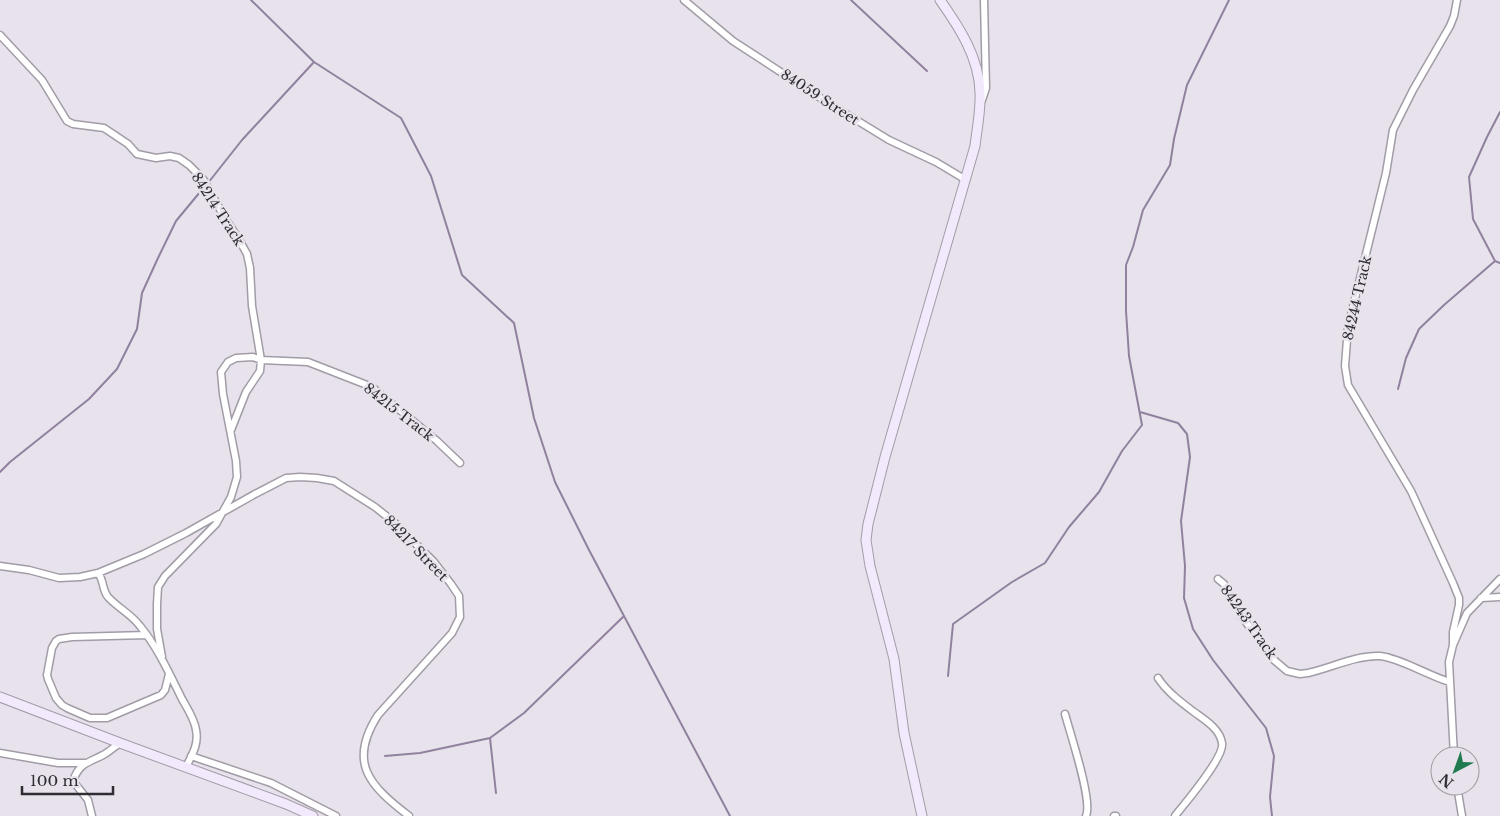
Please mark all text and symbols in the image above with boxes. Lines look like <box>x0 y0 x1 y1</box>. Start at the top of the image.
street label: 84059 Street <box>777 65 863 129</box>
street label: 84214 Track <box>188 169 249 249</box>
street label: 84244 Track <box>1339 254 1376 342</box>
street label: 84215 Track <box>360 379 438 445</box>
street label: 84217 Street <box>380 511 452 585</box>
street label: 84243 Track <box>1217 581 1281 663</box>
north arrow <box>1430 746 1480 796</box>
scale bar <box>22 764 114 796</box>
text: N <box>1436 770 1457 792</box>
text: 100 m <box>30 771 79 790</box>

